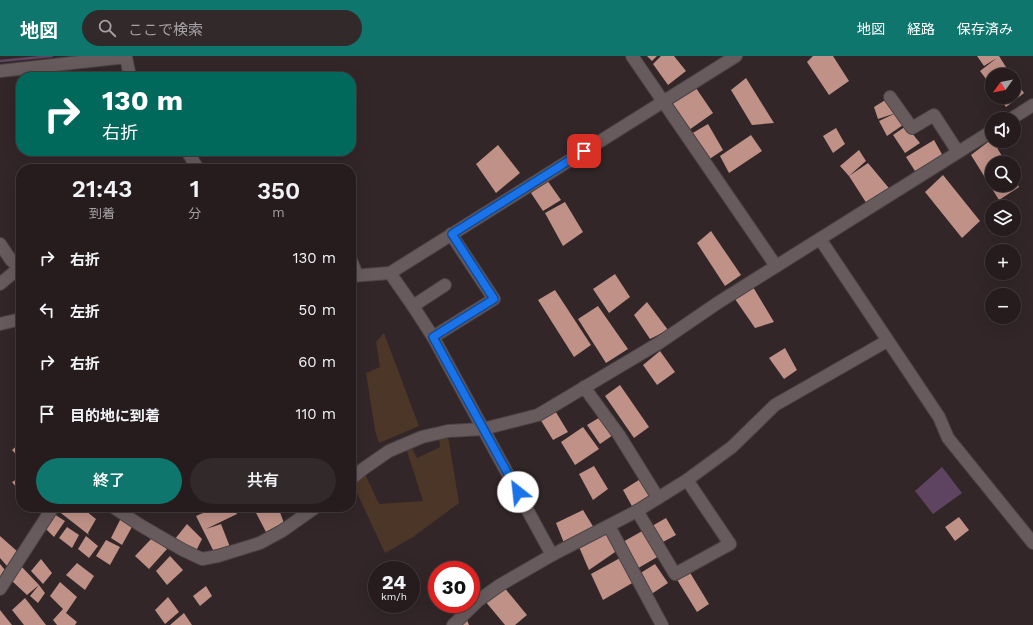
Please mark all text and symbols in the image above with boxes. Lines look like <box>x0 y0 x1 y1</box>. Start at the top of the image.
search box <box>82 10 362 46</box>
icon: search <box>96 17 118 39</box>
text: 地図 <box>20 19 58 42</box>
text: ここで検索 <box>128 21 203 39</box>
text: 地図 <box>857 21 885 37</box>
text: 経路 <box>907 21 935 37</box>
text: 保存済み <box>957 21 1013 37</box>
north arrow <box>985 68 1021 104</box>
map controls <box>985 68 1021 324</box>
text: 130 m <box>102 84 183 117</box>
icon: right <box>36 88 88 140</box>
button: sound <box>985 112 1021 148</box>
text: 右折 <box>102 122 138 143</box>
pin <box>567 134 601 168</box>
icon: arrive <box>573 140 595 162</box>
button: search <box>985 156 1021 192</box>
text: 21:43 <box>72 175 132 203</box>
text: 1 <box>190 175 200 203</box>
text: 350 <box>257 177 300 205</box>
button: layers <box>985 200 1021 236</box>
text: m <box>272 205 285 220</box>
text: 到着 <box>89 206 115 221</box>
text: 分 <box>188 206 201 221</box>
button: + <box>985 244 1021 280</box>
icon: right <box>36 247 58 269</box>
text: 130 m <box>293 249 336 267</box>
text: 右折 <box>70 251 100 269</box>
button: − <box>985 288 1021 324</box>
icon: left <box>36 299 58 321</box>
text: 50 m <box>299 301 336 319</box>
text: 左折 <box>70 303 100 321</box>
icon: right <box>36 351 58 373</box>
text: 60 m <box>298 353 336 371</box>
text: 右折 <box>70 355 100 373</box>
icon: arrive <box>36 403 58 425</box>
text: 110 m <box>296 405 336 423</box>
text: 目的地に到着 <box>70 407 160 425</box>
button: 終了 <box>36 458 182 504</box>
button: 共有 <box>190 458 336 504</box>
position arrow <box>497 471 539 513</box>
speed limit sign: 30 <box>428 561 480 613</box>
text: 24 <box>382 570 406 594</box>
text: km/h <box>381 591 407 602</box>

